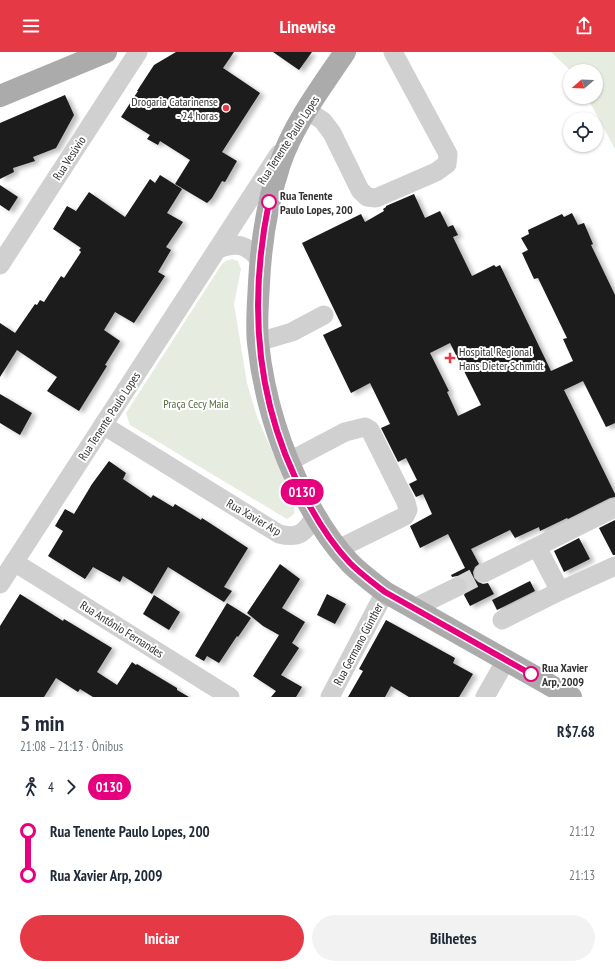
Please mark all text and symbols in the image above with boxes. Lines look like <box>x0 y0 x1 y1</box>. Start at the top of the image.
icon: menu <box>20 15 42 37</box>
text: Linewise <box>279 15 336 38</box>
icon: share <box>573 15 595 37</box>
north arrow <box>563 64 603 104</box>
map controls <box>563 64 603 152</box>
street label: Rua Tenente Paulo Lopes <box>254 93 322 187</box>
place label: Drogaria Catarinense - 24 horas <box>131 94 218 123</box>
marker: Drogaria Catarinense - 24 horas <box>221 103 231 113</box>
button: locate <box>563 112 603 152</box>
street label: Rua Vesúvio <box>49 133 89 183</box>
place label: Rua Tenente Paulo Lopes, 200 <box>280 188 353 217</box>
marker: Rua Tenente Paulo Lopes, 200 <box>261 194 277 210</box>
place label: Hospital Regional Hans Dieter Schmidt <box>459 344 544 373</box>
marker: Hospital Regional Hans Dieter Schmidt <box>444 352 456 364</box>
street label: Rua Tenente Paulo Lopes <box>75 369 143 463</box>
park label: Praça Cecy Maia <box>163 396 229 411</box>
line badge: 0130 <box>274 479 330 505</box>
text: 0130 <box>289 483 315 501</box>
street label: Rua Xavier Arp <box>224 495 284 539</box>
street label: Rua Antônio Fernandes <box>77 597 167 661</box>
street label: Rua Germano Günther <box>330 600 386 688</box>
place label: Rua Xavier Arp, 2009 <box>541 660 588 689</box>
marker: Rua Xavier Arp, 2009 <box>523 666 539 682</box>
text: 5 min <box>20 709 64 737</box>
text: R$7.68 <box>557 722 595 741</box>
text: 21:08 – 21:13 · Ônibus <box>20 738 123 755</box>
icon: walk <box>20 776 42 798</box>
icon: forward <box>60 776 82 798</box>
text: 0130 <box>96 778 123 796</box>
text: 4 <box>48 779 54 796</box>
text: Rua Tenente Paulo Lopes, 200 <box>50 822 210 841</box>
text: 21:12 <box>569 823 595 840</box>
text: Rua Xavier Arp, 2009 <box>50 866 162 885</box>
text: 21:13 <box>569 867 595 884</box>
button: Iniciar <box>20 915 304 961</box>
button: Bilhetes <box>312 915 595 961</box>

